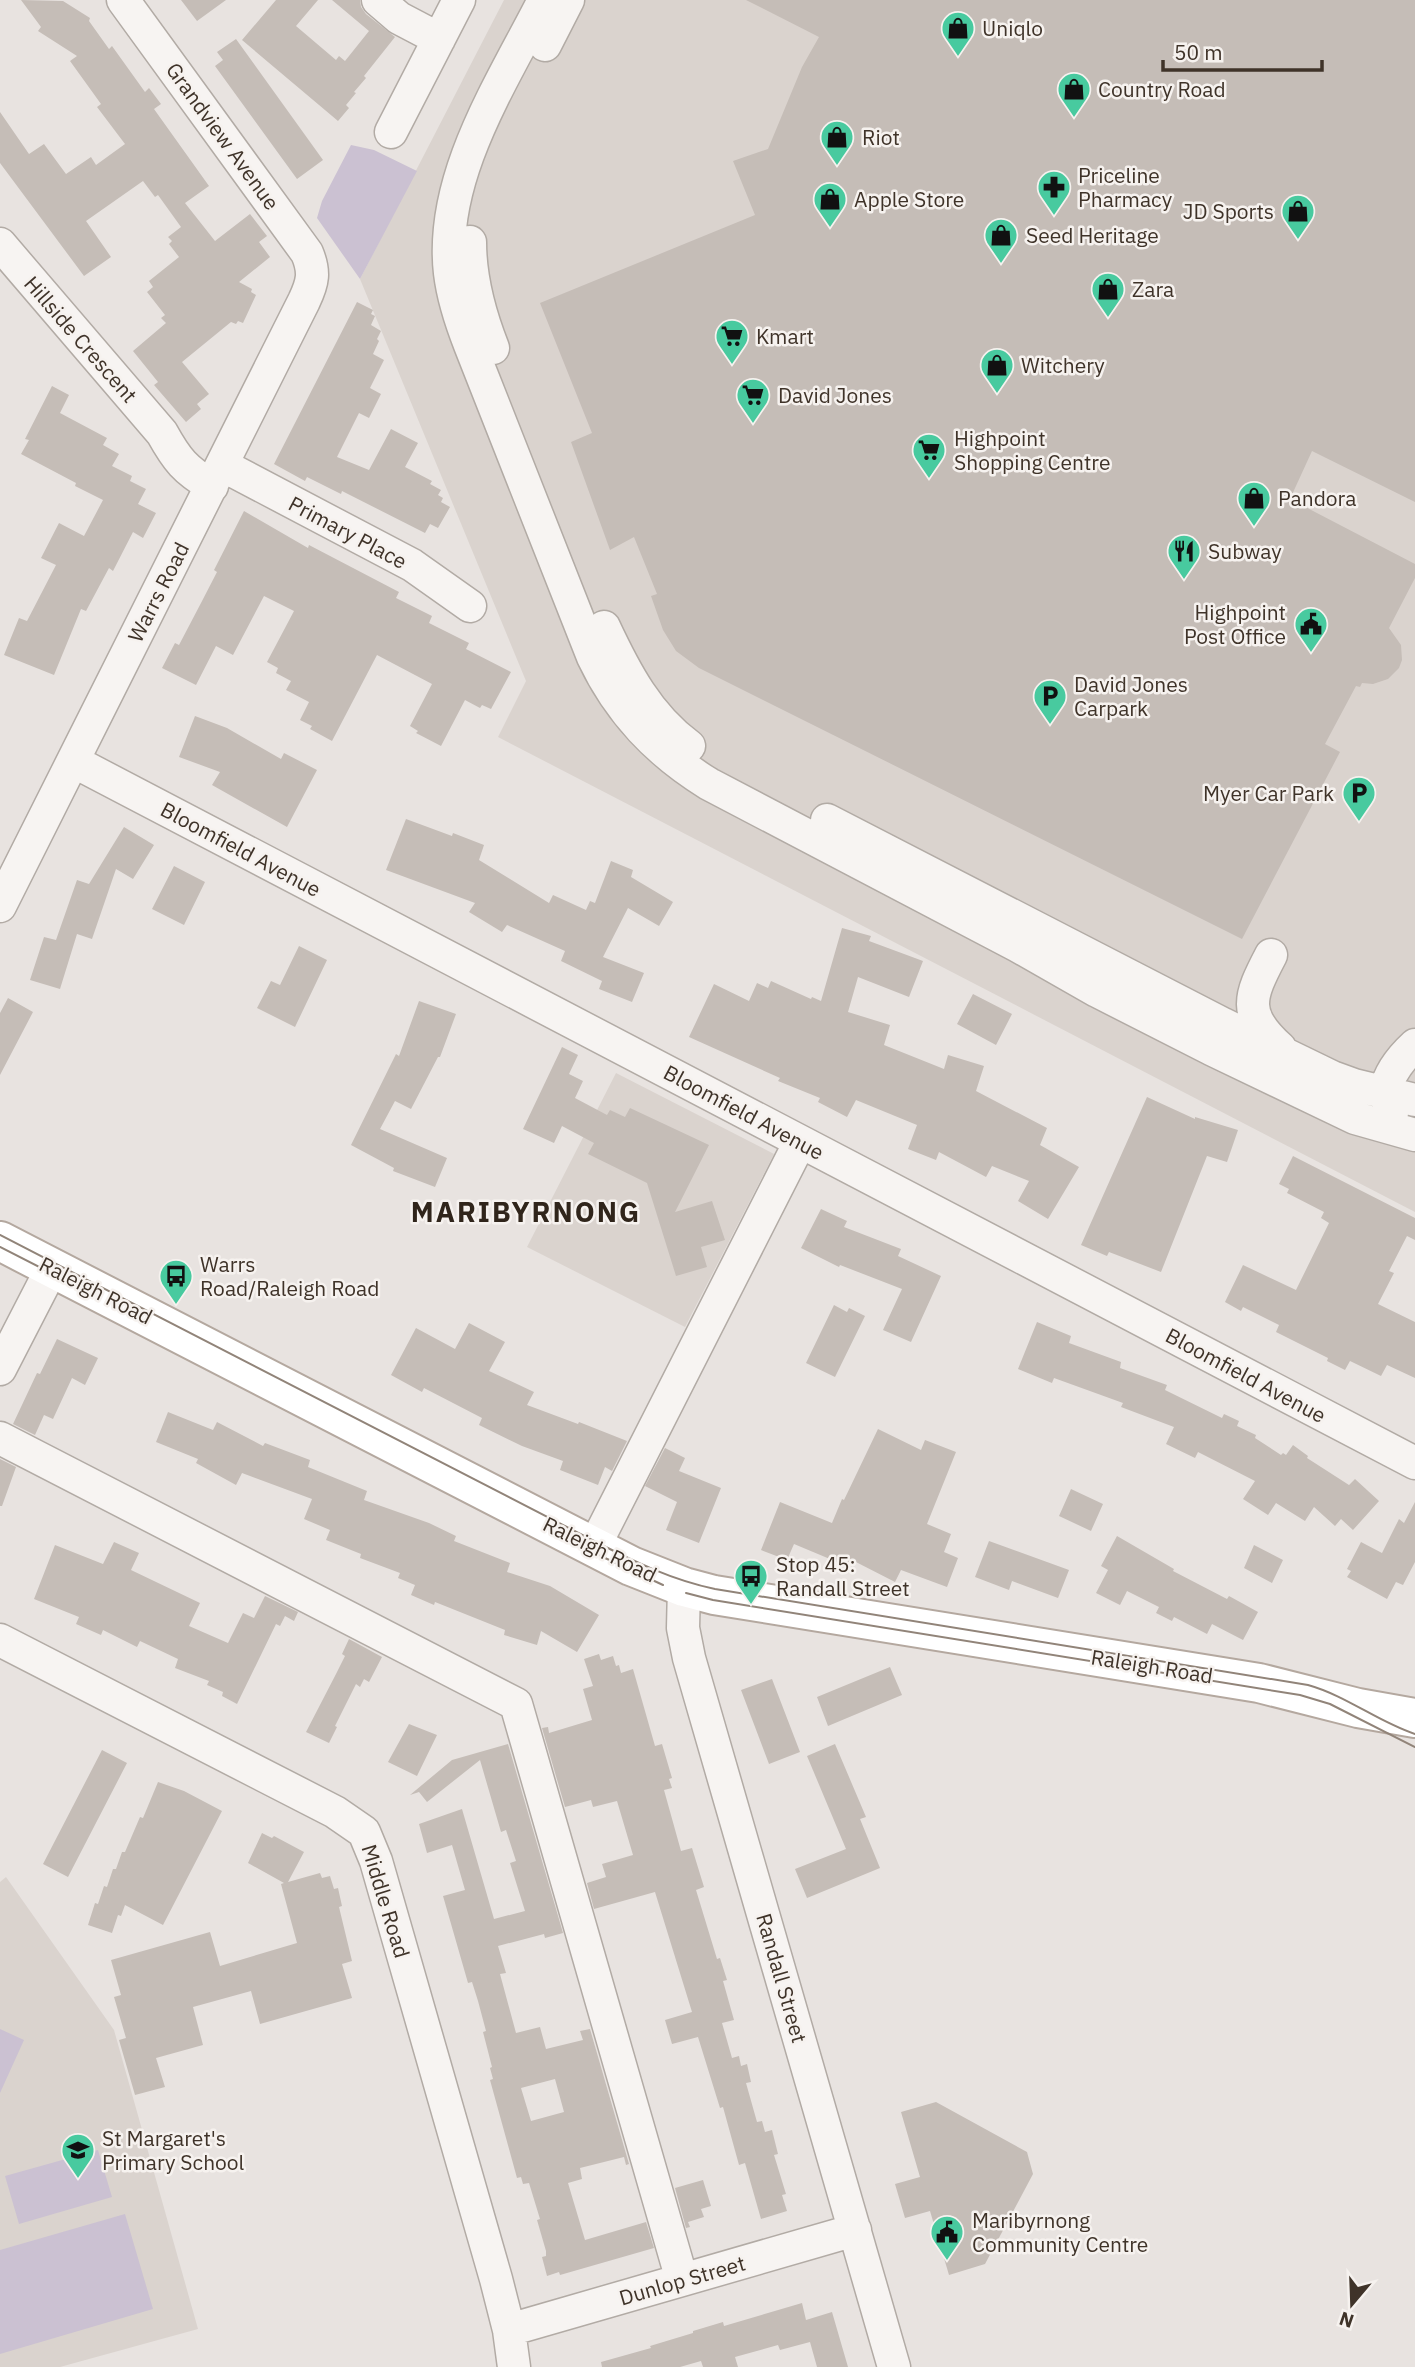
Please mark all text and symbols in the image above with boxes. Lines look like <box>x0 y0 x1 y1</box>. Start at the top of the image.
shop icon: Uniqlo <box>939 9 977 58</box>
place label: Uniqlo <box>982 14 1043 42</box>
scale bar <box>1163 28 1322 72</box>
text: 50 m <box>1174 38 1223 66</box>
street label: Grandview Avenue <box>160 57 286 215</box>
shop icon: Country Road <box>1055 70 1093 119</box>
place label: Country Road <box>1098 75 1226 103</box>
shop icon: Riot <box>818 118 856 167</box>
place label: Riot <box>862 123 900 151</box>
place label: Priceline Pharmacy <box>1078 161 1173 213</box>
pharmacy icon: Priceline Pharmacy <box>1035 168 1073 217</box>
shop icon: Apple Store <box>811 180 849 229</box>
place label: Apple Store <box>854 185 964 213</box>
shop icon: JD Sports <box>1279 192 1317 241</box>
place label: JD Sports <box>1183 197 1274 225</box>
shop icon: Seed Heritage <box>982 216 1020 265</box>
place label: Seed Heritage <box>1026 221 1159 249</box>
street label: Hillside Crescent <box>18 270 144 408</box>
shop icon: Zara <box>1089 270 1127 319</box>
place label: Zara <box>1132 275 1174 303</box>
supermarket icon: Kmart <box>713 317 751 366</box>
place label: Kmart <box>756 322 814 350</box>
shop icon: Witchery <box>978 346 1016 395</box>
place label: Witchery <box>1021 351 1105 379</box>
supermarket icon: David Jones <box>734 376 772 425</box>
place label: David Jones <box>778 381 892 409</box>
place label: Highpoint Shopping Centre <box>954 424 1110 476</box>
supermarket icon: Highpoint Shopping Centre <box>910 431 948 480</box>
shop icon: Pandora <box>1235 479 1273 528</box>
place label: Pandora <box>1278 484 1356 512</box>
street label: Primary Place <box>284 489 412 575</box>
restaurant icon: Subway <box>1165 532 1203 581</box>
street label: Warrs Road <box>121 537 195 647</box>
place label: Subway <box>1208 537 1282 565</box>
place label: Highpoint Post Office <box>1184 598 1286 650</box>
public building icon: Highpoint Post Office <box>1292 605 1330 654</box>
place label: David Jones Carpark <box>1074 670 1188 722</box>
parking icon: David Jones Carpark <box>1031 677 1069 726</box>
parking icon: Myer Car Park <box>1340 774 1378 823</box>
place label: Myer Car Park <box>1203 779 1334 807</box>
street label: Bloomfield Avenue <box>156 795 326 903</box>
street label: Bloomfield Avenue <box>659 1058 829 1166</box>
district label: MARIBYRNONG <box>411 1193 641 1230</box>
street label: Raleigh Road <box>35 1250 157 1330</box>
place label: Warrs Road/Raleigh Road <box>200 1250 380 1302</box>
bus stop icon: Warrs Road/Raleigh Road <box>157 1257 195 1306</box>
street label: Bloomfield Avenue <box>1161 1321 1331 1429</box>
street label: Raleigh Road <box>539 1509 661 1589</box>
place label: Stop 45: Randall Street <box>776 1550 910 1602</box>
bus stop icon: Stop 45: Randall Street <box>732 1557 770 1606</box>
street label: Raleigh Road <box>1089 1643 1215 1689</box>
street label: Middle Road <box>355 1841 417 1961</box>
street label: Randall Street <box>750 1910 814 2046</box>
place label: St Margaret's Primary School <box>102 2124 245 2176</box>
school or university icon: St Margaret's Primary School <box>59 2131 97 2180</box>
place label: Maribyrnong Community Centre <box>972 2206 1148 2258</box>
public building icon: Maribyrnong Community Centre <box>928 2213 966 2262</box>
street label: Dunlop Street <box>616 2249 748 2311</box>
north arrow <box>1317 2269 1387 2339</box>
text: N <box>1336 2306 1357 2334</box>

